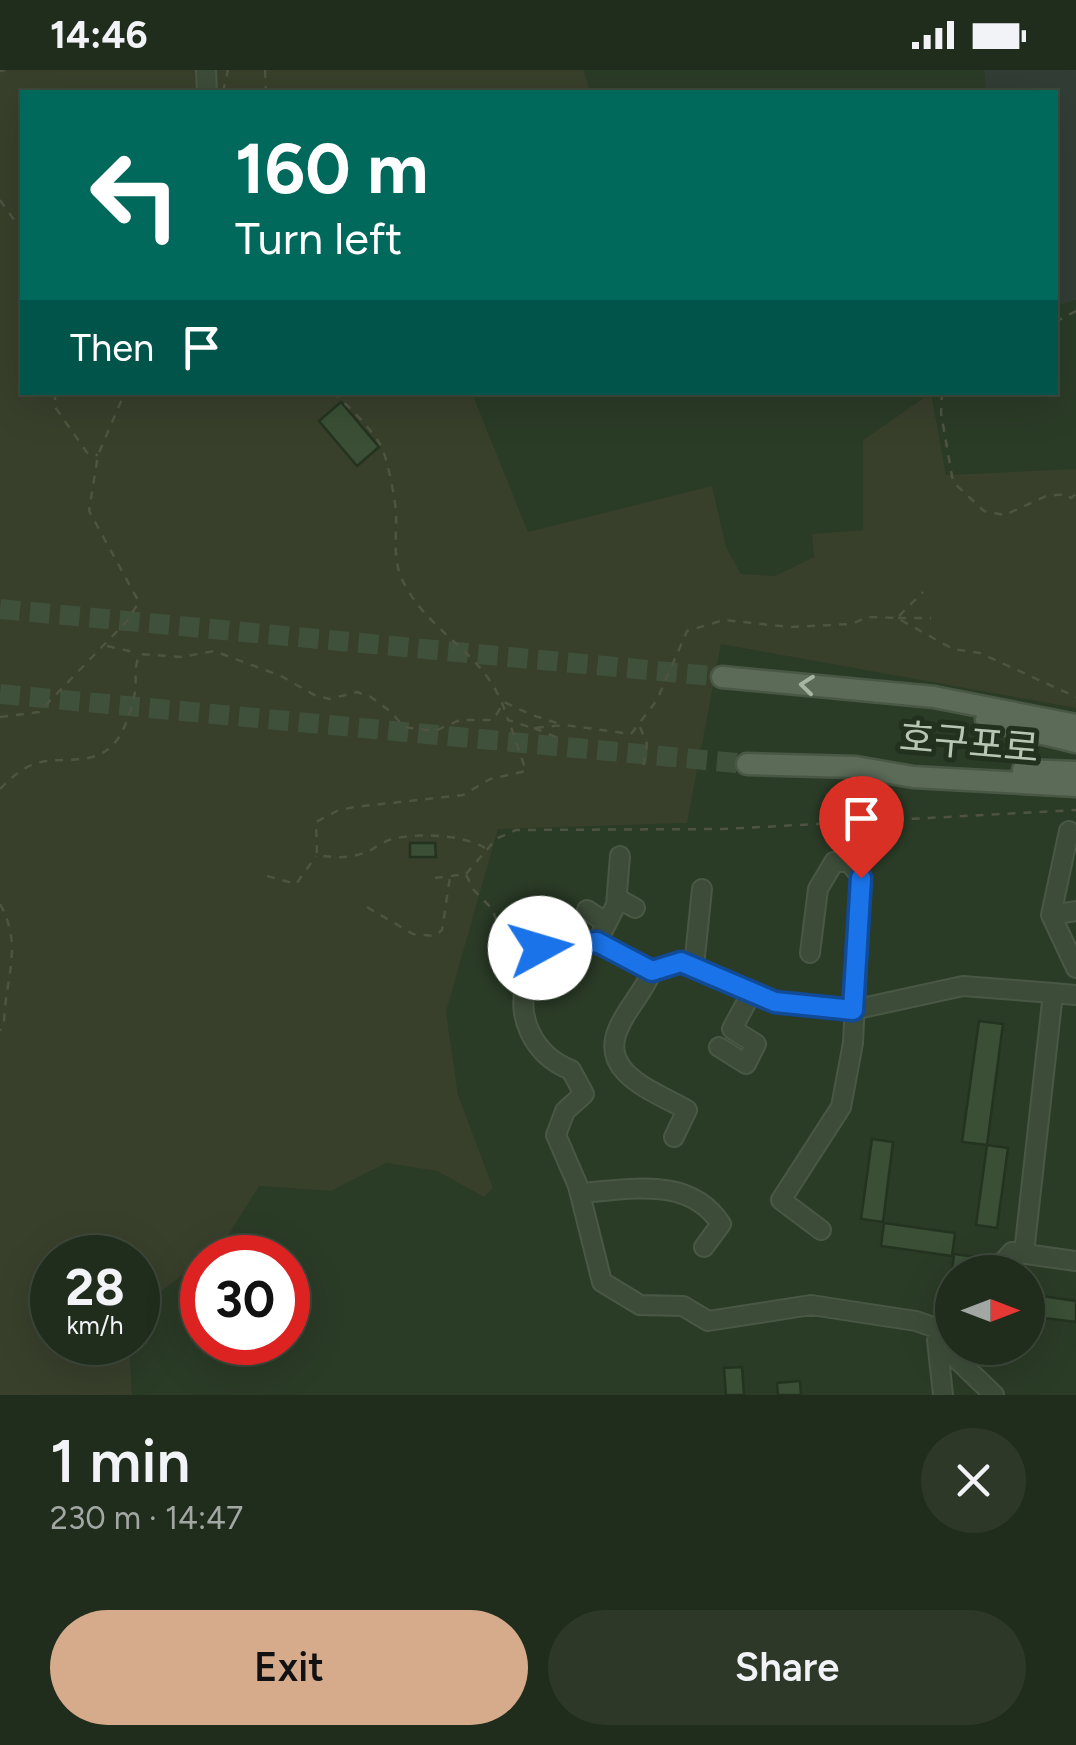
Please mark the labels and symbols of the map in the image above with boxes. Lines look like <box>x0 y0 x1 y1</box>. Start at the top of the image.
one-way arrow <box>798 675 814 696</box>
street label: 호구포로 <box>897 714 1041 772</box>
pin <box>819 776 904 879</box>
position arrow <box>488 896 592 1000</box>
speed limit sign: 30 <box>180 1235 310 1365</box>
north arrow <box>935 1255 1045 1365</box>

